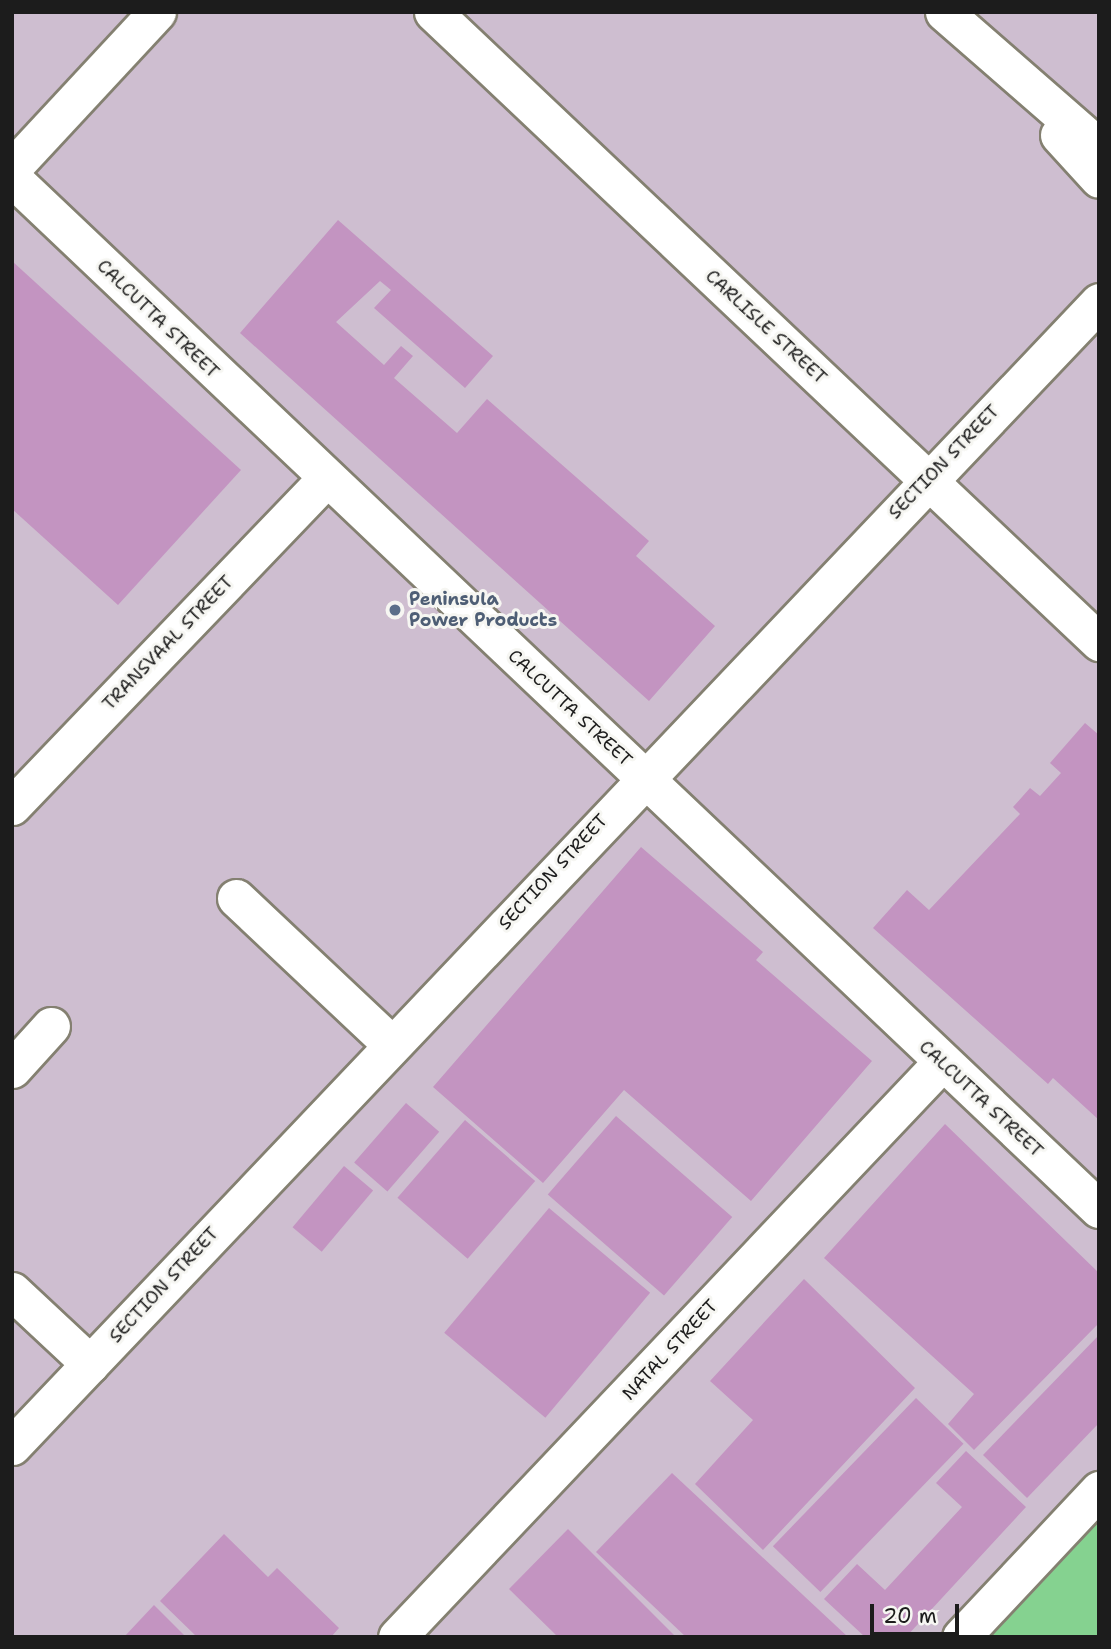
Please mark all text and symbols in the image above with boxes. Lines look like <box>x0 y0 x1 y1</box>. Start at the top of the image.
street label: CALCUTTA STREET <box>92 255 224 383</box>
street label: CARLISLE STREET <box>701 265 831 389</box>
street label: SECTION STREET <box>884 400 1004 524</box>
street label: TRANSVAAL STREET <box>98 571 238 715</box>
place label: Peninsula Power Products <box>409 589 557 632</box>
marker: Peninsula Power Products <box>387 602 403 618</box>
street label: CALCUTTA STREET <box>504 645 636 771</box>
street label: SECTION STREET <box>494 810 612 934</box>
street label: CALCUTTA STREET <box>915 1036 1047 1162</box>
street label: SECTION STREET <box>105 1223 223 1347</box>
street label: NATAL STREET <box>618 1295 722 1405</box>
scale bar <box>873 1590 962 1634</box>
text: 20 m <box>883 1602 937 1630</box>

